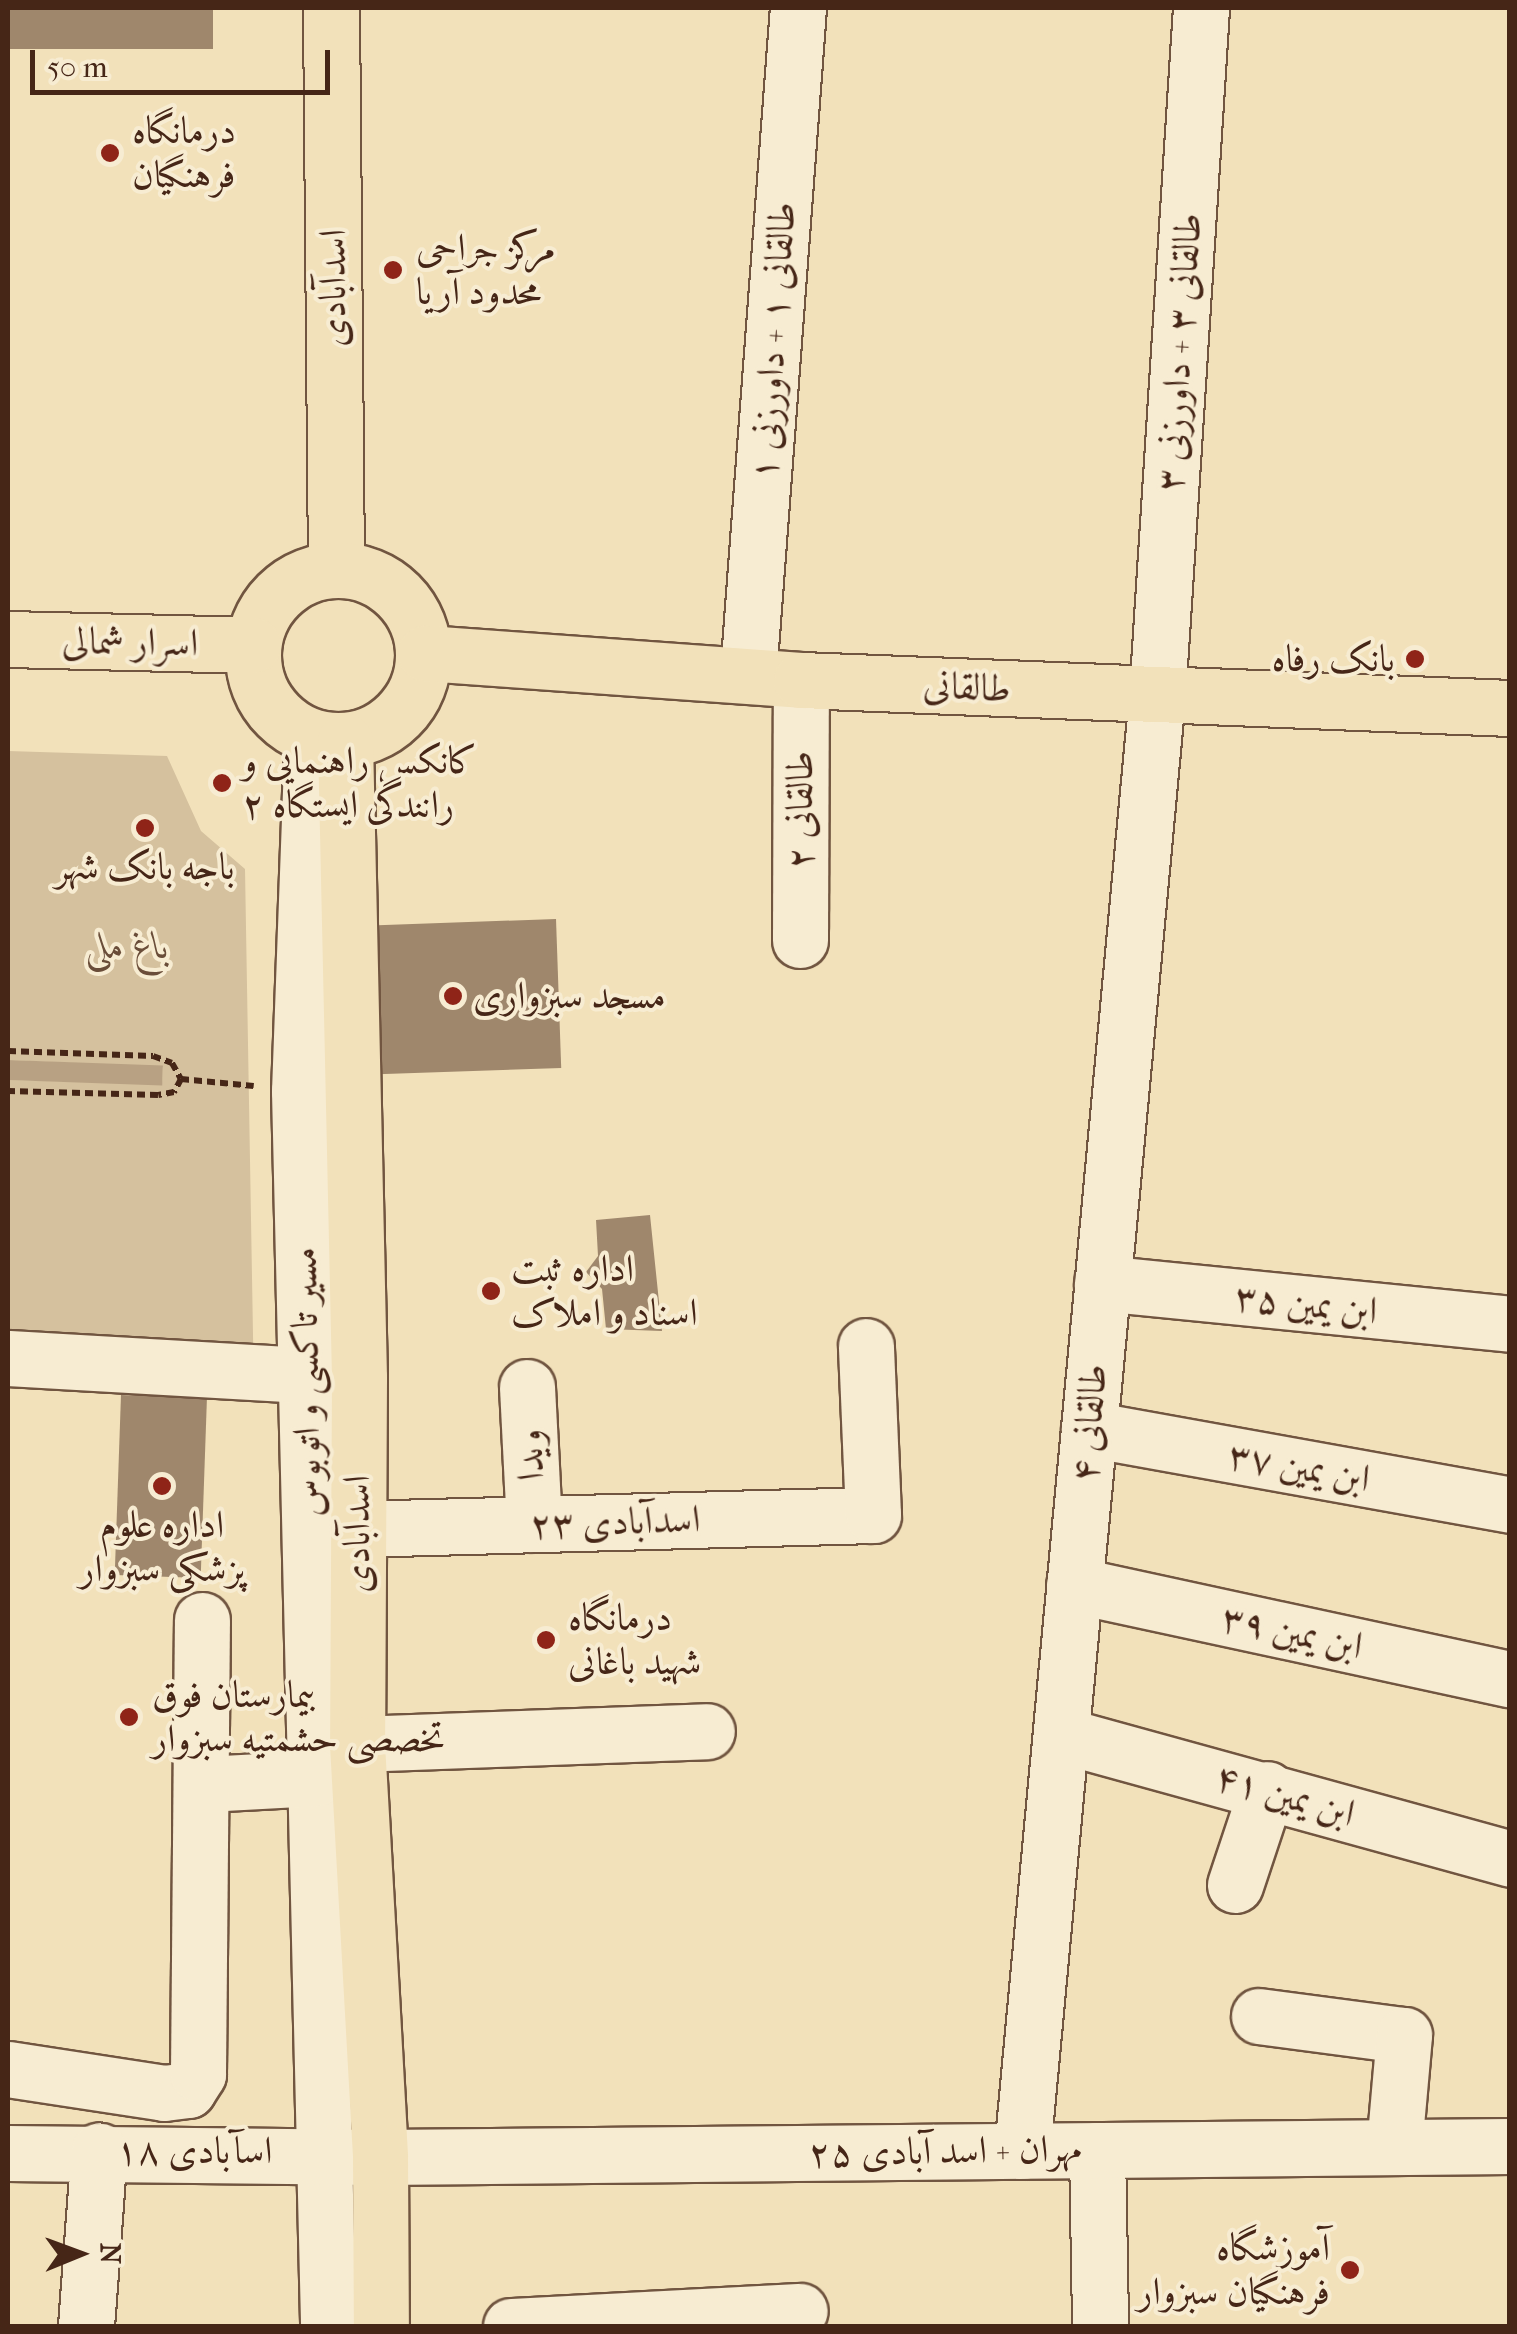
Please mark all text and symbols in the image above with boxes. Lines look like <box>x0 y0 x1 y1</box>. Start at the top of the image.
scale bar <box>35 30 335 92</box>
text: 50 m <box>47 50 108 85</box>
place label: درمانگاه فرهنگیان <box>132 108 236 198</box>
marker: درمانگاه فرهنگیان <box>97 140 123 166</box>
street label: طالقانی ۱ + داورزنی ۱ <box>741 200 805 482</box>
street label: طالقانی ۳ + داورزنی ۳ <box>1147 211 1211 493</box>
place label: مرکز جراحی محدود آریا <box>416 225 556 314</box>
street label: اسدآبادی <box>310 229 356 347</box>
marker: مرکز جراحی محدود آریا <box>380 257 406 283</box>
street label: اسرار شمالی <box>61 618 199 666</box>
place label: بانک رفاه <box>1272 636 1395 682</box>
marker: بانک رفاه <box>1404 648 1426 670</box>
street label: طالقانی <box>922 662 1012 712</box>
place label: کانکس راهنمایی و رانندگی ایستگاه ۲ <box>242 738 478 828</box>
street label: طالقانی ۲ <box>777 751 823 869</box>
marker: کانکس راهنمایی و رانندگی ایستگاه ۲ <box>211 772 233 794</box>
marker: باجه بانک شهر <box>134 817 156 839</box>
place label: باجه بانک شهر <box>55 844 235 890</box>
park label: باغ ملی <box>85 923 169 969</box>
place label: مسجد سبزواری <box>473 973 666 1019</box>
marker: مسجد سبزواری <box>442 985 464 1007</box>
place label: اداره ثبت اسناد و املاک <box>511 1246 698 1336</box>
street label: مسیر تاکسی و اتوبوس <box>281 1247 331 1517</box>
street label: ابن یمین ۳۵ <box>1233 1274 1379 1334</box>
marker: اداره ثبت اسناد و املاک <box>480 1280 502 1302</box>
street label: طالقانی ۴ <box>1061 1362 1117 1484</box>
street label: ویدا <box>506 1428 554 1482</box>
street label: ابن یمین ۳۷ <box>1225 1432 1373 1502</box>
marker: اداره علوم پزشکی سبزوار <box>151 1475 173 1497</box>
street label: اسدآبادی <box>334 1475 380 1593</box>
street label: اسدآبادی ۲۳ <box>529 1496 701 1548</box>
place label: اداره علوم پزشکی سبزوار <box>79 1502 245 1592</box>
place label: درمانگاه شهید باغانی <box>568 1595 701 1685</box>
street label: ابن یمین ۳۹ <box>1217 1595 1367 1669</box>
marker: درمانگاه شهید باغانی <box>533 1627 559 1653</box>
place label: بیمارستان فوق تخصصی حشمتیه سبزوار <box>152 1672 445 1762</box>
marker: بیمارستان فوق تخصصی حشمتیه سبزوار <box>116 1704 142 1730</box>
street label: ابن یمین ۴۱ <box>1210 1753 1360 1837</box>
street label: مهران + اسد آبادی ۲۵ <box>808 2126 1082 2176</box>
street label: اسآبادی ۱۸ <box>116 2128 272 2174</box>
north arrow <box>30 2204 130 2304</box>
place label: آموزشگاه فرهنگیان سبزوار <box>1137 2225 1330 2314</box>
text: N <box>94 2243 127 2264</box>
marker: آموزشگاه فرهنگیان سبزوار <box>1339 2259 1361 2281</box>

